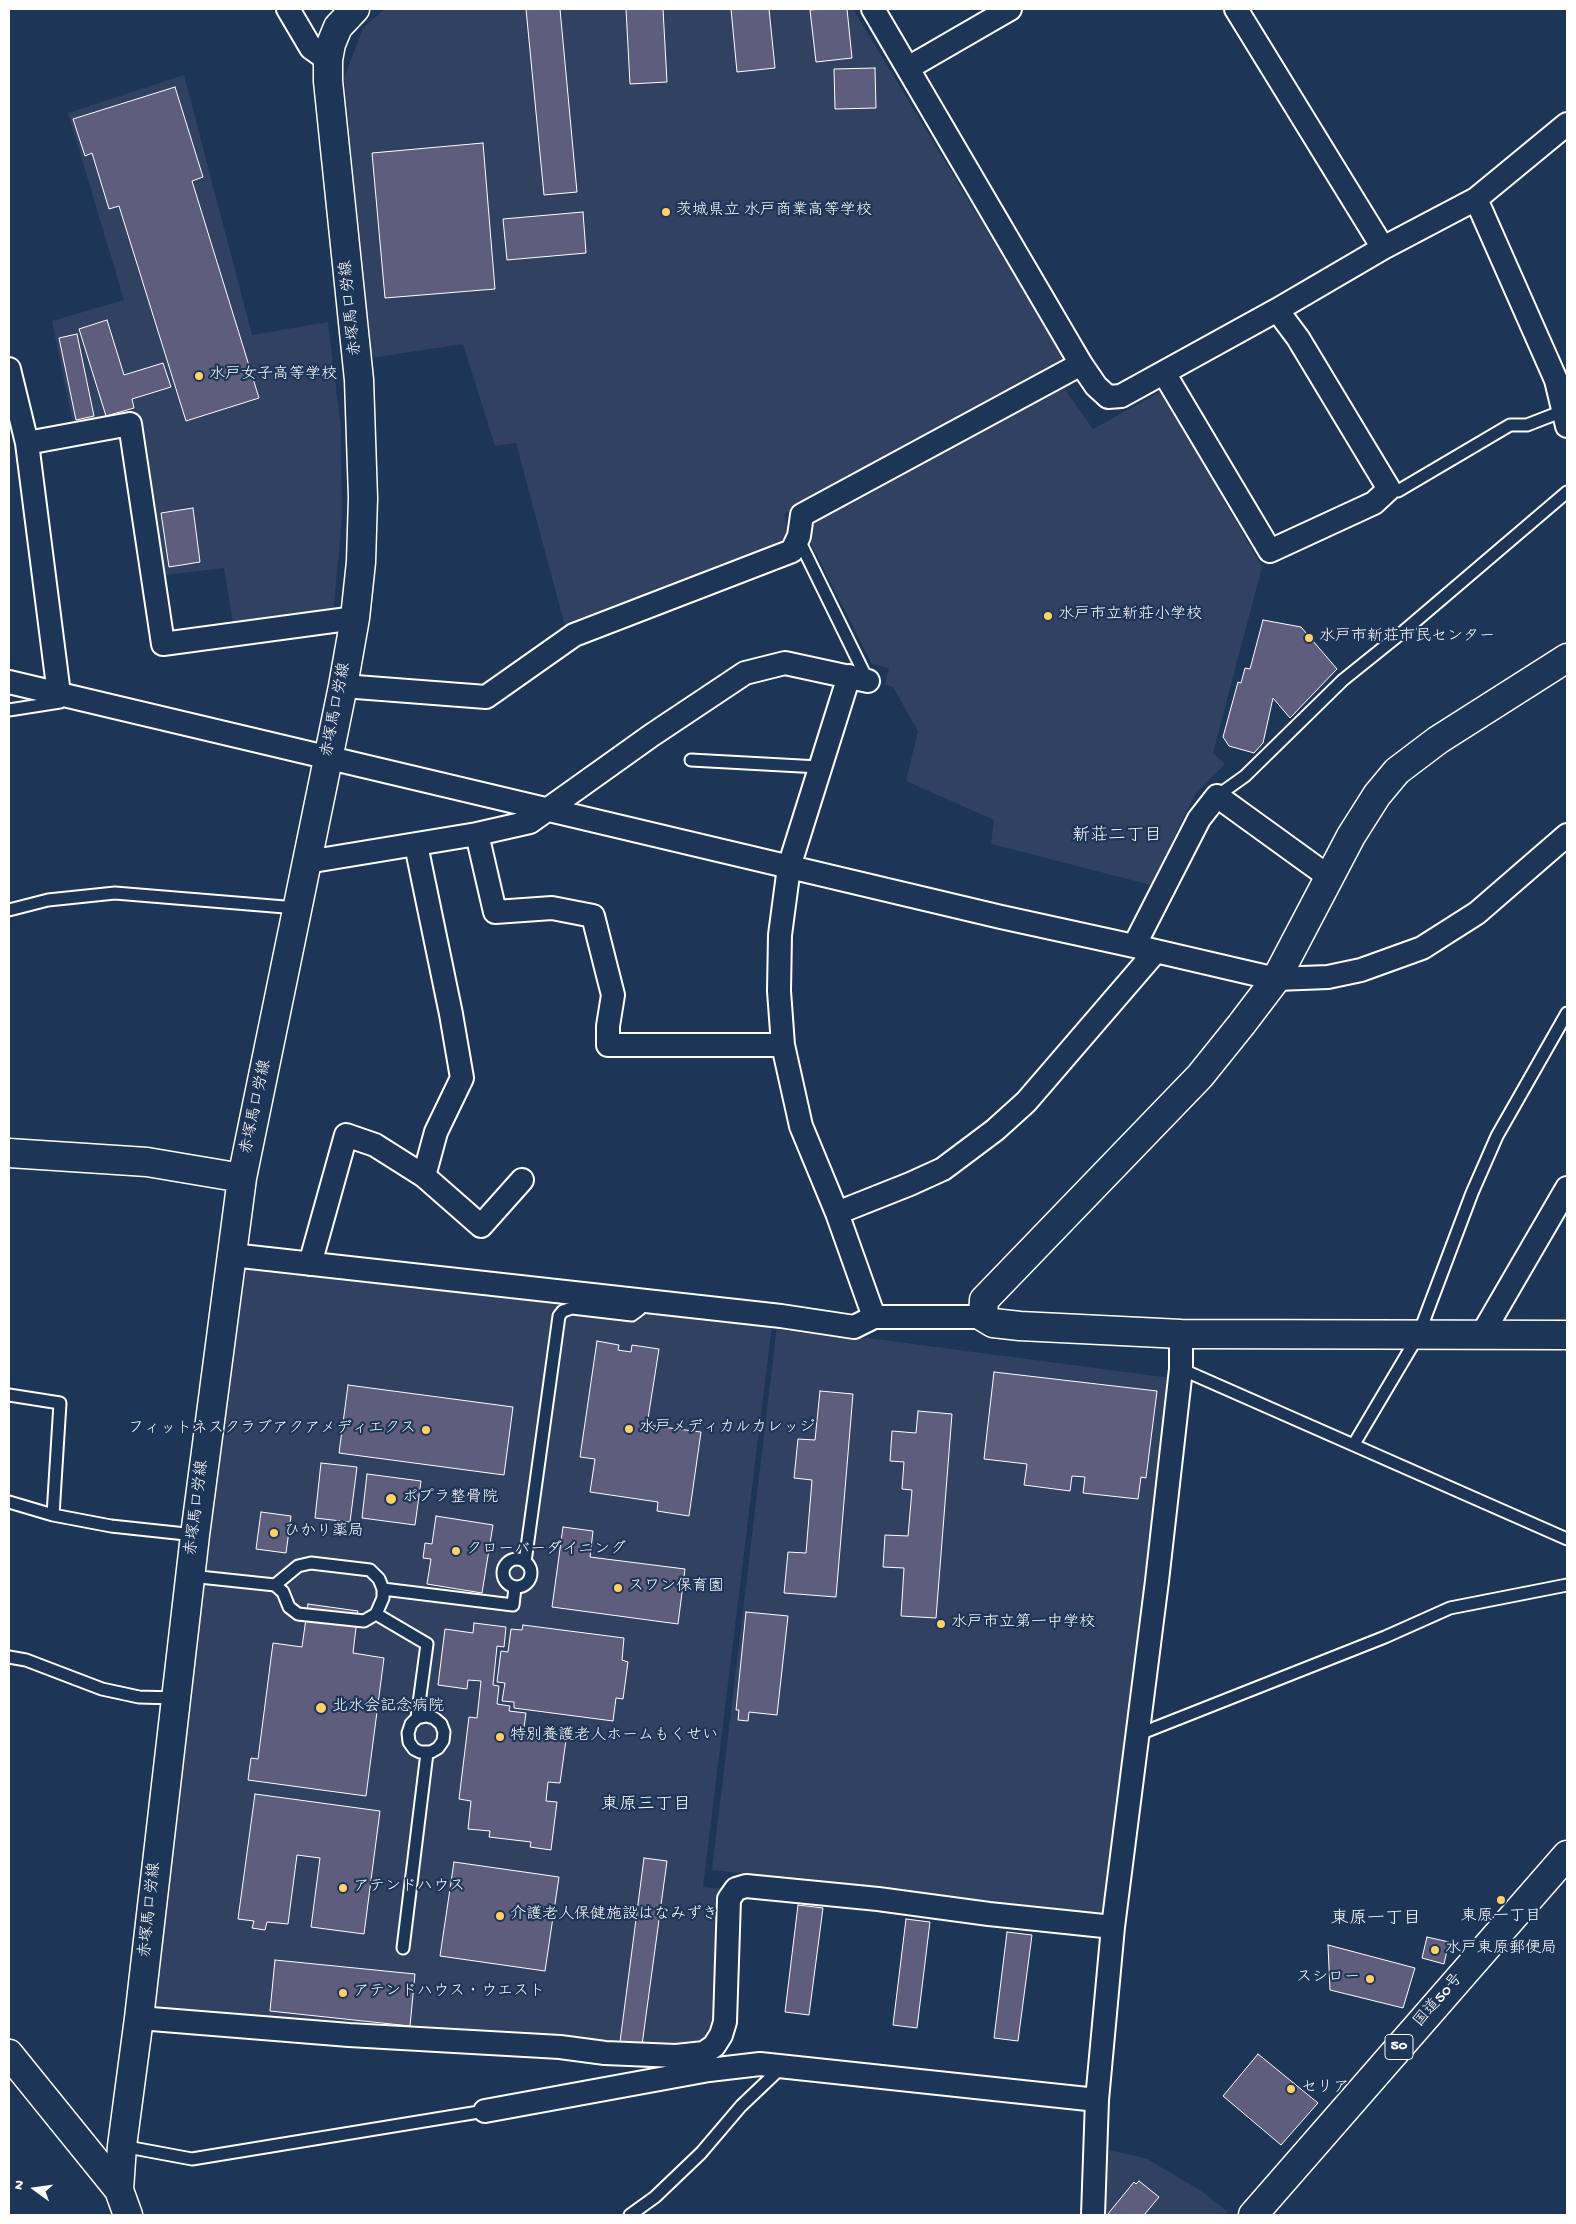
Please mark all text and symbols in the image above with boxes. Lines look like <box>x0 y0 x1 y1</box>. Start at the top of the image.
place label: 茨城県立 水戸商業高等学校 <box>676 202 872 222</box>
marker: 茨城県立 水戸商業高等学校 <box>660 206 672 218</box>
street label: 赤塚馬口労線 <box>337 259 367 357</box>
place label: 水戸女子高等学校 <box>209 366 337 386</box>
marker: 水戸女子高等学校 <box>193 370 205 382</box>
place label: 水戸市立新荘小学校 <box>1058 606 1202 626</box>
marker: 水戸市立新荘小学校 <box>1042 610 1054 622</box>
place label: 水戸市新荘市民センター <box>1319 628 1495 648</box>
marker: 水戸市新荘市民センター <box>1303 632 1315 644</box>
street label: 赤塚馬口労線 <box>318 661 356 759</box>
district label: 新荘二丁目 <box>1072 826 1162 848</box>
street label: 赤塚馬口労線 <box>238 1058 276 1156</box>
place label: 水戸メディカルカレッジ <box>639 1419 815 1439</box>
place label: フィットネスクラブアクアメディエクス <box>128 1420 416 1440</box>
marker: 水戸メディカルカレッジ <box>623 1423 635 1435</box>
marker: フィットネスクラブアクアメディエクス <box>420 1424 432 1436</box>
street label: 赤塚馬口労線 <box>183 1459 213 1557</box>
place label: ポプラ整骨院 <box>402 1489 498 1509</box>
marker: ポプラ整骨院 <box>384 1492 398 1506</box>
place label: ひかり薬局 <box>284 1523 364 1543</box>
marker: ひかり薬局 <box>268 1527 280 1539</box>
place label: クローバーダイニング <box>466 1541 626 1561</box>
marker: クローバーダイニング <box>450 1545 462 1557</box>
place label: スワン保育園 <box>628 1578 724 1598</box>
marker: スワン保育園 <box>612 1582 624 1594</box>
place label: 水戸市立第一中学校 <box>951 1614 1095 1634</box>
marker: 水戸市立第一中学校 <box>935 1618 947 1630</box>
place label: 北水会記念病院 <box>332 1698 444 1718</box>
marker: 北水会記念病院 <box>314 1701 328 1715</box>
place label: 特別養護老人ホームもくせい <box>510 1727 718 1747</box>
marker: 特別養護老人ホームもくせい <box>494 1731 506 1743</box>
district label: 東原三丁目 <box>601 1795 691 1817</box>
street label: 赤塚馬口労線 <box>136 1861 166 1959</box>
place label: アテンドハウス <box>353 1878 465 1898</box>
marker: アテンドハウス <box>337 1882 349 1894</box>
marker: 東原一丁目 <box>1495 1894 1507 1906</box>
place label: 介護老人保健施設はなみずき <box>510 1906 718 1926</box>
place label: 東原一丁目 <box>1461 1908 1541 1928</box>
district label: 東原一丁目 <box>1331 1909 1421 1931</box>
marker: 介護老人保健施設はなみずき <box>494 1910 506 1922</box>
place label: 水戸東原郵便局 <box>1445 1940 1557 1960</box>
marker: 水戸東原郵便局 <box>1429 1944 1441 1956</box>
place label: スシロー <box>1296 1969 1360 1989</box>
street label: 国道50号 <box>1410 1970 1468 2032</box>
marker: スシロー <box>1364 1973 1376 1985</box>
place label: アテンドハウス・ウエスト <box>353 1983 545 2003</box>
marker: アテンドハウス・ウエスト <box>337 1987 349 1999</box>
road number: 50 <box>1385 2034 1413 2060</box>
place label: セリア <box>1301 2079 1349 2099</box>
marker: セリア <box>1285 2083 1297 2095</box>
north arrow <box>10 2164 60 2214</box>
text: N <box>11 2179 29 2192</box>

